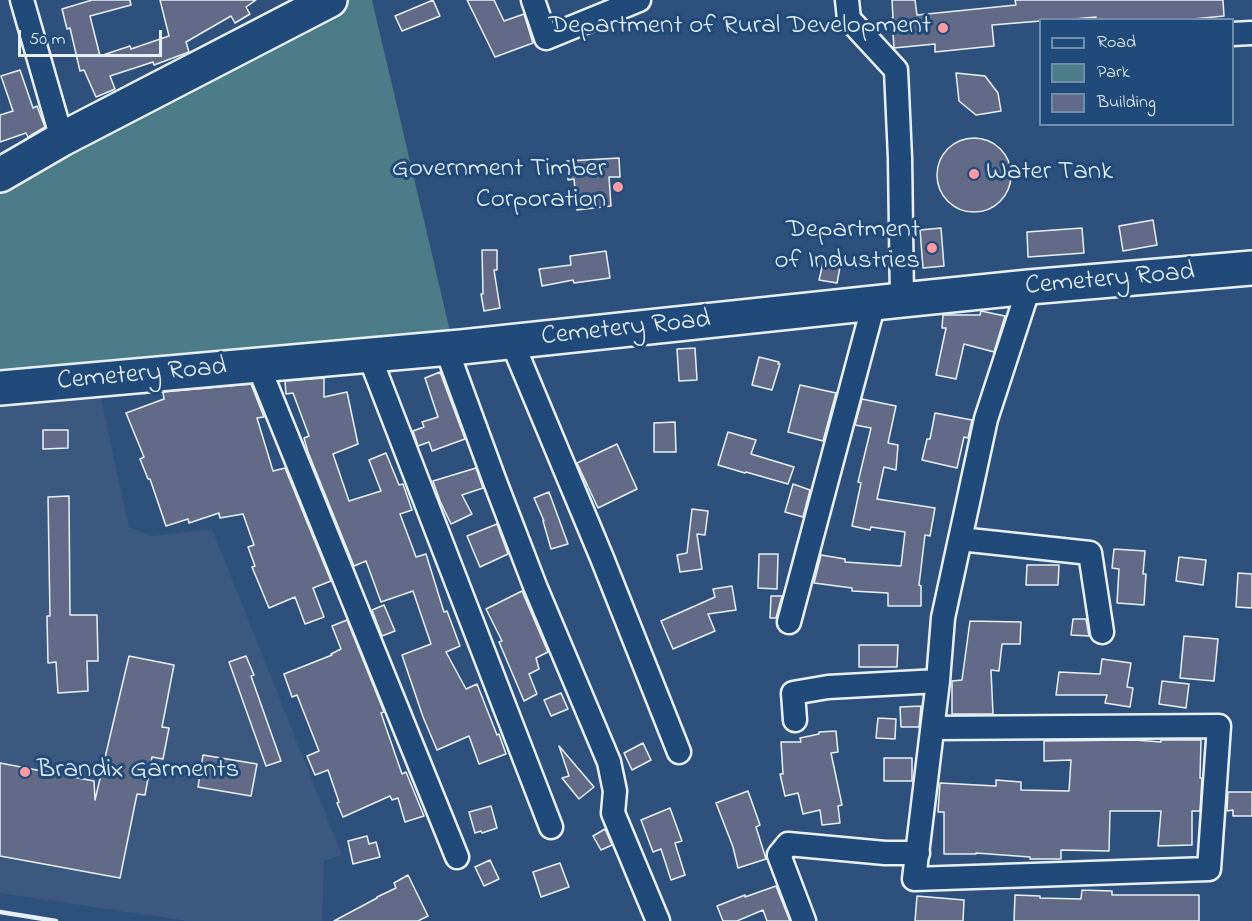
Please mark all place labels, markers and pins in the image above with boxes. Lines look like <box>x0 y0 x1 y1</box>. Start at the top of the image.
place label: Department of Rural Development <box>548 12 931 44</box>
marker: Department of Rural Development <box>936 21 950 35</box>
place label: Government Timber Corporation <box>392 155 606 218</box>
place label: Water Tank <box>986 158 1113 190</box>
marker: Water Tank <box>967 167 981 181</box>
marker: Government Timber Corporation <box>611 180 625 194</box>
place label: Department of Industries <box>775 216 920 279</box>
marker: Department of Industries <box>925 241 939 255</box>
place label: Brandix Garments <box>37 756 239 788</box>
marker: Brandix Garments <box>18 765 32 779</box>

